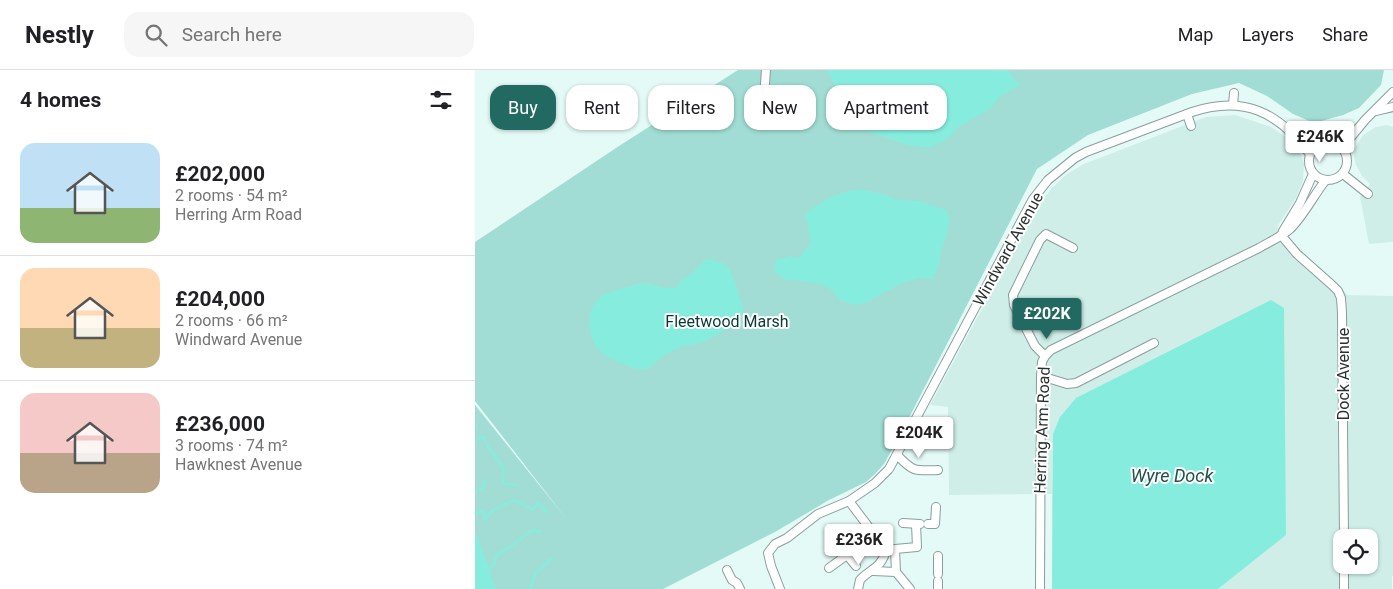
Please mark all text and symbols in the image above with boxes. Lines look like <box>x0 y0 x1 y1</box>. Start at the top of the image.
search box <box>124 12 474 57</box>
text: Nestly <box>25 21 94 49</box>
icon: search <box>142 21 170 49</box>
text: Search here <box>182 23 282 46</box>
text: Map <box>1178 24 1213 45</box>
text: Layers <box>1241 24 1294 45</box>
text: Share <box>1322 24 1368 45</box>
chip: Buy <box>490 85 556 130</box>
chip: Rent <box>566 85 638 130</box>
chip: Filters <box>648 85 734 130</box>
chip: New <box>744 85 816 130</box>
chip: Apartment <box>826 85 947 130</box>
icon: filters <box>427 86 455 114</box>
text: 4 homes <box>20 88 101 112</box>
pin: £246K <box>1285 121 1355 163</box>
text: £246K <box>1296 127 1344 146</box>
text: £202,000 <box>175 162 265 186</box>
icon: home <box>60 163 120 223</box>
text: 2 rooms · 54 m² <box>175 186 288 205</box>
street label: Windward Avenue <box>969 189 1047 309</box>
text: Herring Arm Road <box>175 205 302 224</box>
text: £204,000 <box>175 287 265 311</box>
icon: home <box>60 288 120 348</box>
pin: £202K <box>1012 298 1082 340</box>
text: £202K <box>1023 304 1071 323</box>
text: 2 rooms · 66 m² <box>175 311 288 330</box>
park label: Fleetwood Marsh <box>665 312 789 331</box>
street label: Dock Avenue <box>1334 328 1353 420</box>
text: Windward Avenue <box>175 330 302 349</box>
street label: Herring Arm Road <box>1030 366 1054 494</box>
text: £236,000 <box>175 412 265 436</box>
icon: home <box>60 413 120 473</box>
pin: £204K <box>884 416 954 459</box>
text: £204K <box>895 423 943 442</box>
text: 3 rooms · 74 m² <box>175 436 288 455</box>
text: Hawknest Avenue <box>175 455 302 474</box>
water label: Wyre Dock <box>1131 465 1214 486</box>
pin: £236K <box>824 524 894 566</box>
map controls <box>1333 529 1378 574</box>
button: locate <box>1333 529 1378 574</box>
text: £236K <box>835 530 883 549</box>

